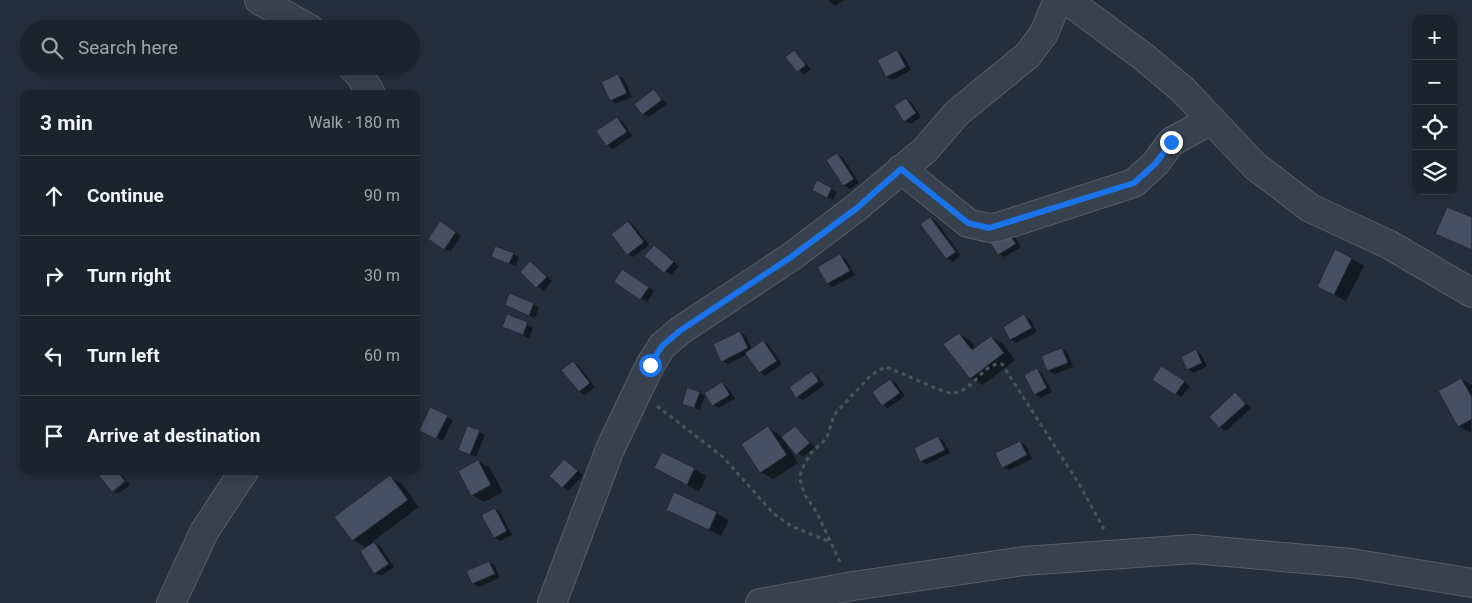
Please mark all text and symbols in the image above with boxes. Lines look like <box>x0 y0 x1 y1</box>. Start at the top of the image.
map controls <box>1412 15 1457 195</box>
button: + <box>1412 15 1457 60</box>
search box <box>20 20 420 75</box>
icon: search <box>38 34 66 62</box>
text: Search here <box>78 36 178 59</box>
button: − <box>1412 60 1457 105</box>
button: locate <box>1412 105 1457 150</box>
text: 3 min <box>40 111 93 135</box>
text: Walk · 180 m <box>308 113 400 132</box>
route end <box>1160 131 1183 154</box>
button: layers <box>1412 150 1457 195</box>
icon: ahead <box>40 182 68 210</box>
text: Continue <box>87 184 164 207</box>
text: 90 m <box>364 186 400 205</box>
icon: right <box>40 262 68 290</box>
text: Turn right <box>87 264 171 287</box>
text: 30 m <box>364 266 400 285</box>
icon: left <box>40 342 68 370</box>
text: Turn left <box>87 344 160 367</box>
text: 60 m <box>364 346 400 365</box>
route start <box>639 354 662 377</box>
icon: arrive <box>40 422 68 450</box>
text: Arrive at destination <box>87 424 260 447</box>

